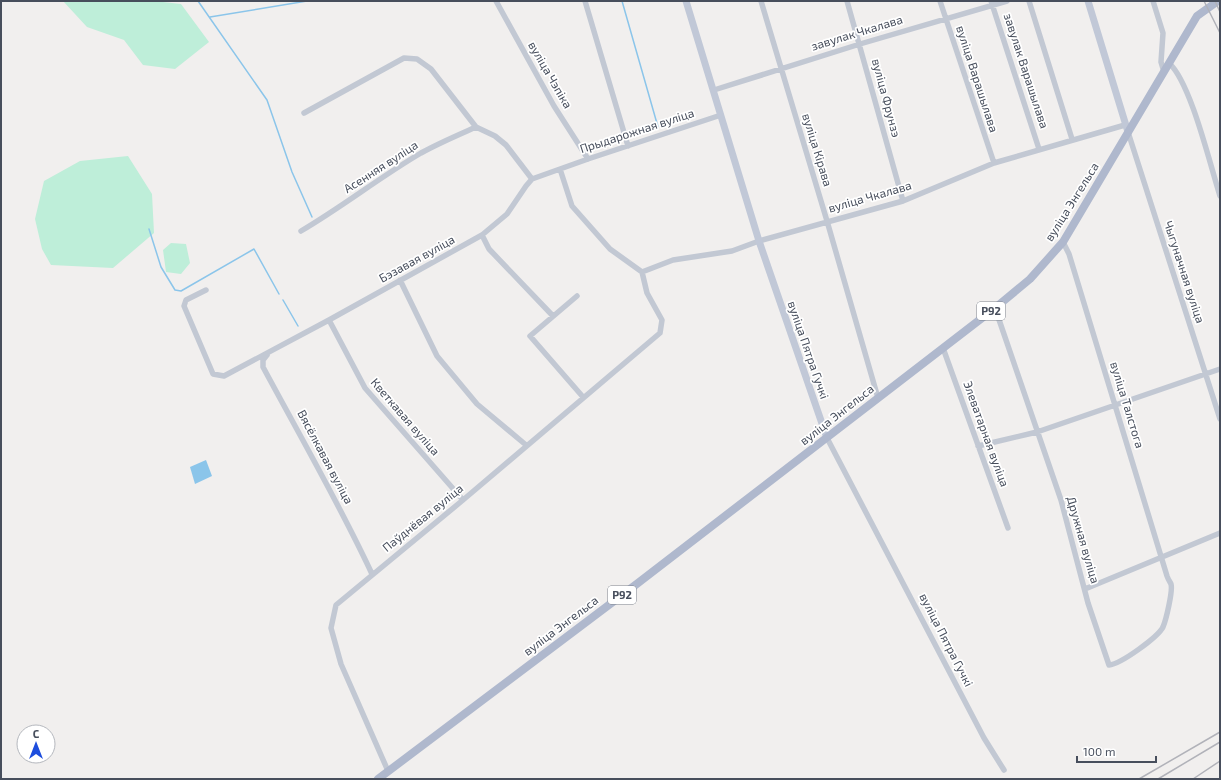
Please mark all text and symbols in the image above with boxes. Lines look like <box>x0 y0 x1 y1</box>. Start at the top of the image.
street label: завулак Чкалава <box>809 11 904 54</box>
street label: завулак Варашылава <box>1001 11 1052 130</box>
street label: вуліца Варашылава <box>953 24 1002 134</box>
street label: вуліца Чэпіка <box>525 38 576 111</box>
street label: вуліца Фрунзэ <box>869 57 904 139</box>
street label: Прыдарожная вуліца <box>578 105 696 156</box>
street label: вуліца Кірава <box>799 111 836 188</box>
street label: Асенняя вуліца <box>341 137 421 196</box>
street label: вуліца Энгельса <box>1041 160 1102 244</box>
street label: вуліца Чкалава <box>826 177 913 216</box>
street label: Чыгуначная вуліца <box>1161 219 1208 325</box>
street label: Бэзавая вуліца <box>376 232 457 286</box>
street label: вуліца Пятра Гучкі <box>785 299 832 401</box>
road number: Р92 <box>977 302 1005 320</box>
street label: вуліца Талстога <box>1107 360 1148 450</box>
street label: Кветкавая вуліца <box>368 375 443 458</box>
street label: Элеватарная вуліца <box>960 379 1013 489</box>
street label: вуліца Энгельса <box>797 381 877 448</box>
street label: Вясёлкавая вуліца <box>294 407 357 506</box>
street label: Паўднёвая вуліца <box>379 480 466 555</box>
street label: Дружная вуліца <box>1064 495 1103 585</box>
road number: Р92 <box>608 586 636 604</box>
street label: вуліца Пятра Гучкі <box>916 591 976 689</box>
street label: вуліца Энгельса <box>520 593 601 659</box>
north arrow <box>16 724 56 764</box>
text: С <box>33 727 40 740</box>
scale bar <box>1077 738 1156 764</box>
text: 100 m <box>1083 744 1115 758</box>

